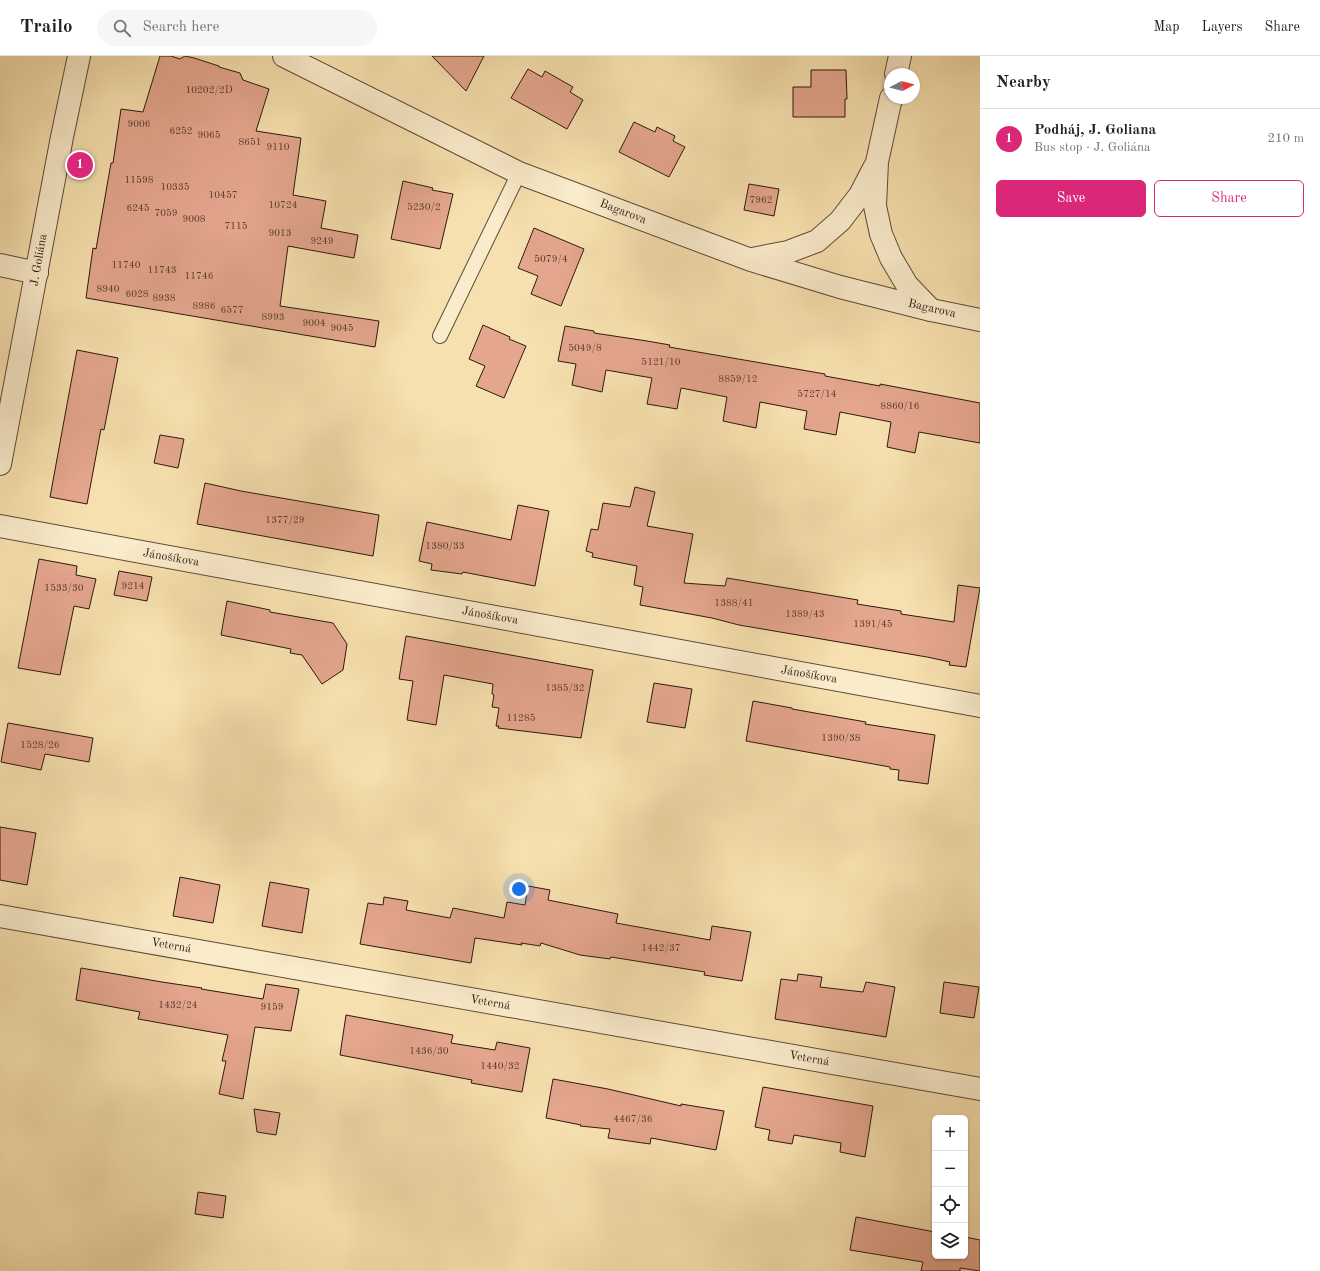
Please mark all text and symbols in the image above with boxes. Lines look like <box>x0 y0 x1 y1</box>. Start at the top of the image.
search box <box>97 10 377 46</box>
icon: search <box>111 17 133 39</box>
text: Trailo <box>20 18 73 37</box>
text: Search here <box>143 20 219 35</box>
text: Map <box>1154 20 1180 34</box>
text: Layers <box>1202 20 1243 34</box>
text: Share <box>1265 20 1300 34</box>
north arrow <box>884 68 920 104</box>
text: Nearby <box>996 74 1051 91</box>
house number: 10202/2D <box>185 85 233 95</box>
house number: 9006 <box>127 119 151 129</box>
text: Podháj, J. Goliana <box>1034 123 1156 138</box>
house number: 6252 <box>169 126 193 136</box>
house number: 9065 <box>197 130 221 140</box>
text: 1 <box>1005 132 1013 145</box>
text: 210 m <box>1267 132 1304 145</box>
house number: 8651 <box>238 137 262 147</box>
text: Bus stop · J. Goliána <box>1034 141 1150 154</box>
house number: 9110 <box>266 142 290 152</box>
pin: 1 <box>67 150 93 180</box>
house number: 11598 <box>125 175 154 185</box>
button: Save <box>996 180 1146 217</box>
button: Share <box>1154 180 1304 217</box>
house number: 10335 <box>161 182 190 192</box>
house number: 10457 <box>209 190 238 200</box>
house number: 7962 <box>749 195 773 205</box>
street label: Bagarova <box>598 198 648 226</box>
house number: 10724 <box>269 200 298 210</box>
house number: 5230/2 <box>407 202 441 212</box>
house number: 6245 <box>126 203 150 213</box>
house number: 7059 <box>154 208 178 218</box>
house number: 9008 <box>182 214 206 224</box>
house number: 7115 <box>224 221 248 231</box>
house number: 9013 <box>268 228 292 238</box>
street label: J. Goliána <box>29 233 49 287</box>
house number: 9249 <box>310 236 334 246</box>
house number: 5079/4 <box>534 254 568 264</box>
house number: 11740 <box>112 260 141 270</box>
house number: 11743 <box>148 265 177 275</box>
house number: 11746 <box>185 271 214 281</box>
house number: 8940 <box>96 284 120 294</box>
house number: 6028 <box>125 289 149 299</box>
house number: 8938 <box>152 293 176 303</box>
street label: Bagarova <box>907 298 957 320</box>
house number: 8986 <box>192 301 216 311</box>
house number: 6577 <box>220 305 244 315</box>
house number: 8993 <box>261 312 285 322</box>
house number: 9004 <box>302 318 326 328</box>
house number: 9045 <box>330 323 354 333</box>
house number: 5049/8 <box>568 343 602 353</box>
house number: 5121/10 <box>641 357 681 367</box>
house number: 8859/12 <box>718 374 758 384</box>
house number: 5727/14 <box>797 389 837 399</box>
house number: 8860/16 <box>880 401 920 411</box>
house number: 1377/29 <box>265 515 305 525</box>
house number: 1380/33 <box>425 541 465 551</box>
street label: Jánošíkova <box>142 547 200 569</box>
house number: 9214 <box>121 581 145 591</box>
house number: 1533/30 <box>44 583 84 593</box>
house number: 1388/41 <box>714 598 754 608</box>
street label: Jánošíkova <box>461 605 519 627</box>
house number: 1389/43 <box>785 609 825 619</box>
house number: 1391/45 <box>853 619 893 629</box>
street label: Jánošíkova <box>780 664 838 686</box>
house number: 1385/32 <box>545 683 585 693</box>
house number: 11285 <box>507 713 536 723</box>
house number: 1390/38 <box>821 733 861 743</box>
house number: 1528/26 <box>20 740 60 750</box>
your location <box>509 879 529 899</box>
street label: Veterná <box>150 937 192 955</box>
house number: 1442/37 <box>641 943 681 953</box>
street label: Veterná <box>469 994 511 1012</box>
house number: 1432/24 <box>158 1000 198 1010</box>
house number: 9159 <box>260 1002 284 1012</box>
house number: 1436/30 <box>409 1046 449 1056</box>
street label: Veterná <box>788 1050 830 1068</box>
house number: 1440/32 <box>480 1061 520 1071</box>
house number: 4467/36 <box>613 1114 653 1124</box>
map controls <box>932 1115 968 1259</box>
button: + <box>932 1115 968 1151</box>
button: − <box>932 1151 968 1187</box>
button: locate <box>932 1187 968 1223</box>
button: layers <box>932 1223 968 1259</box>

